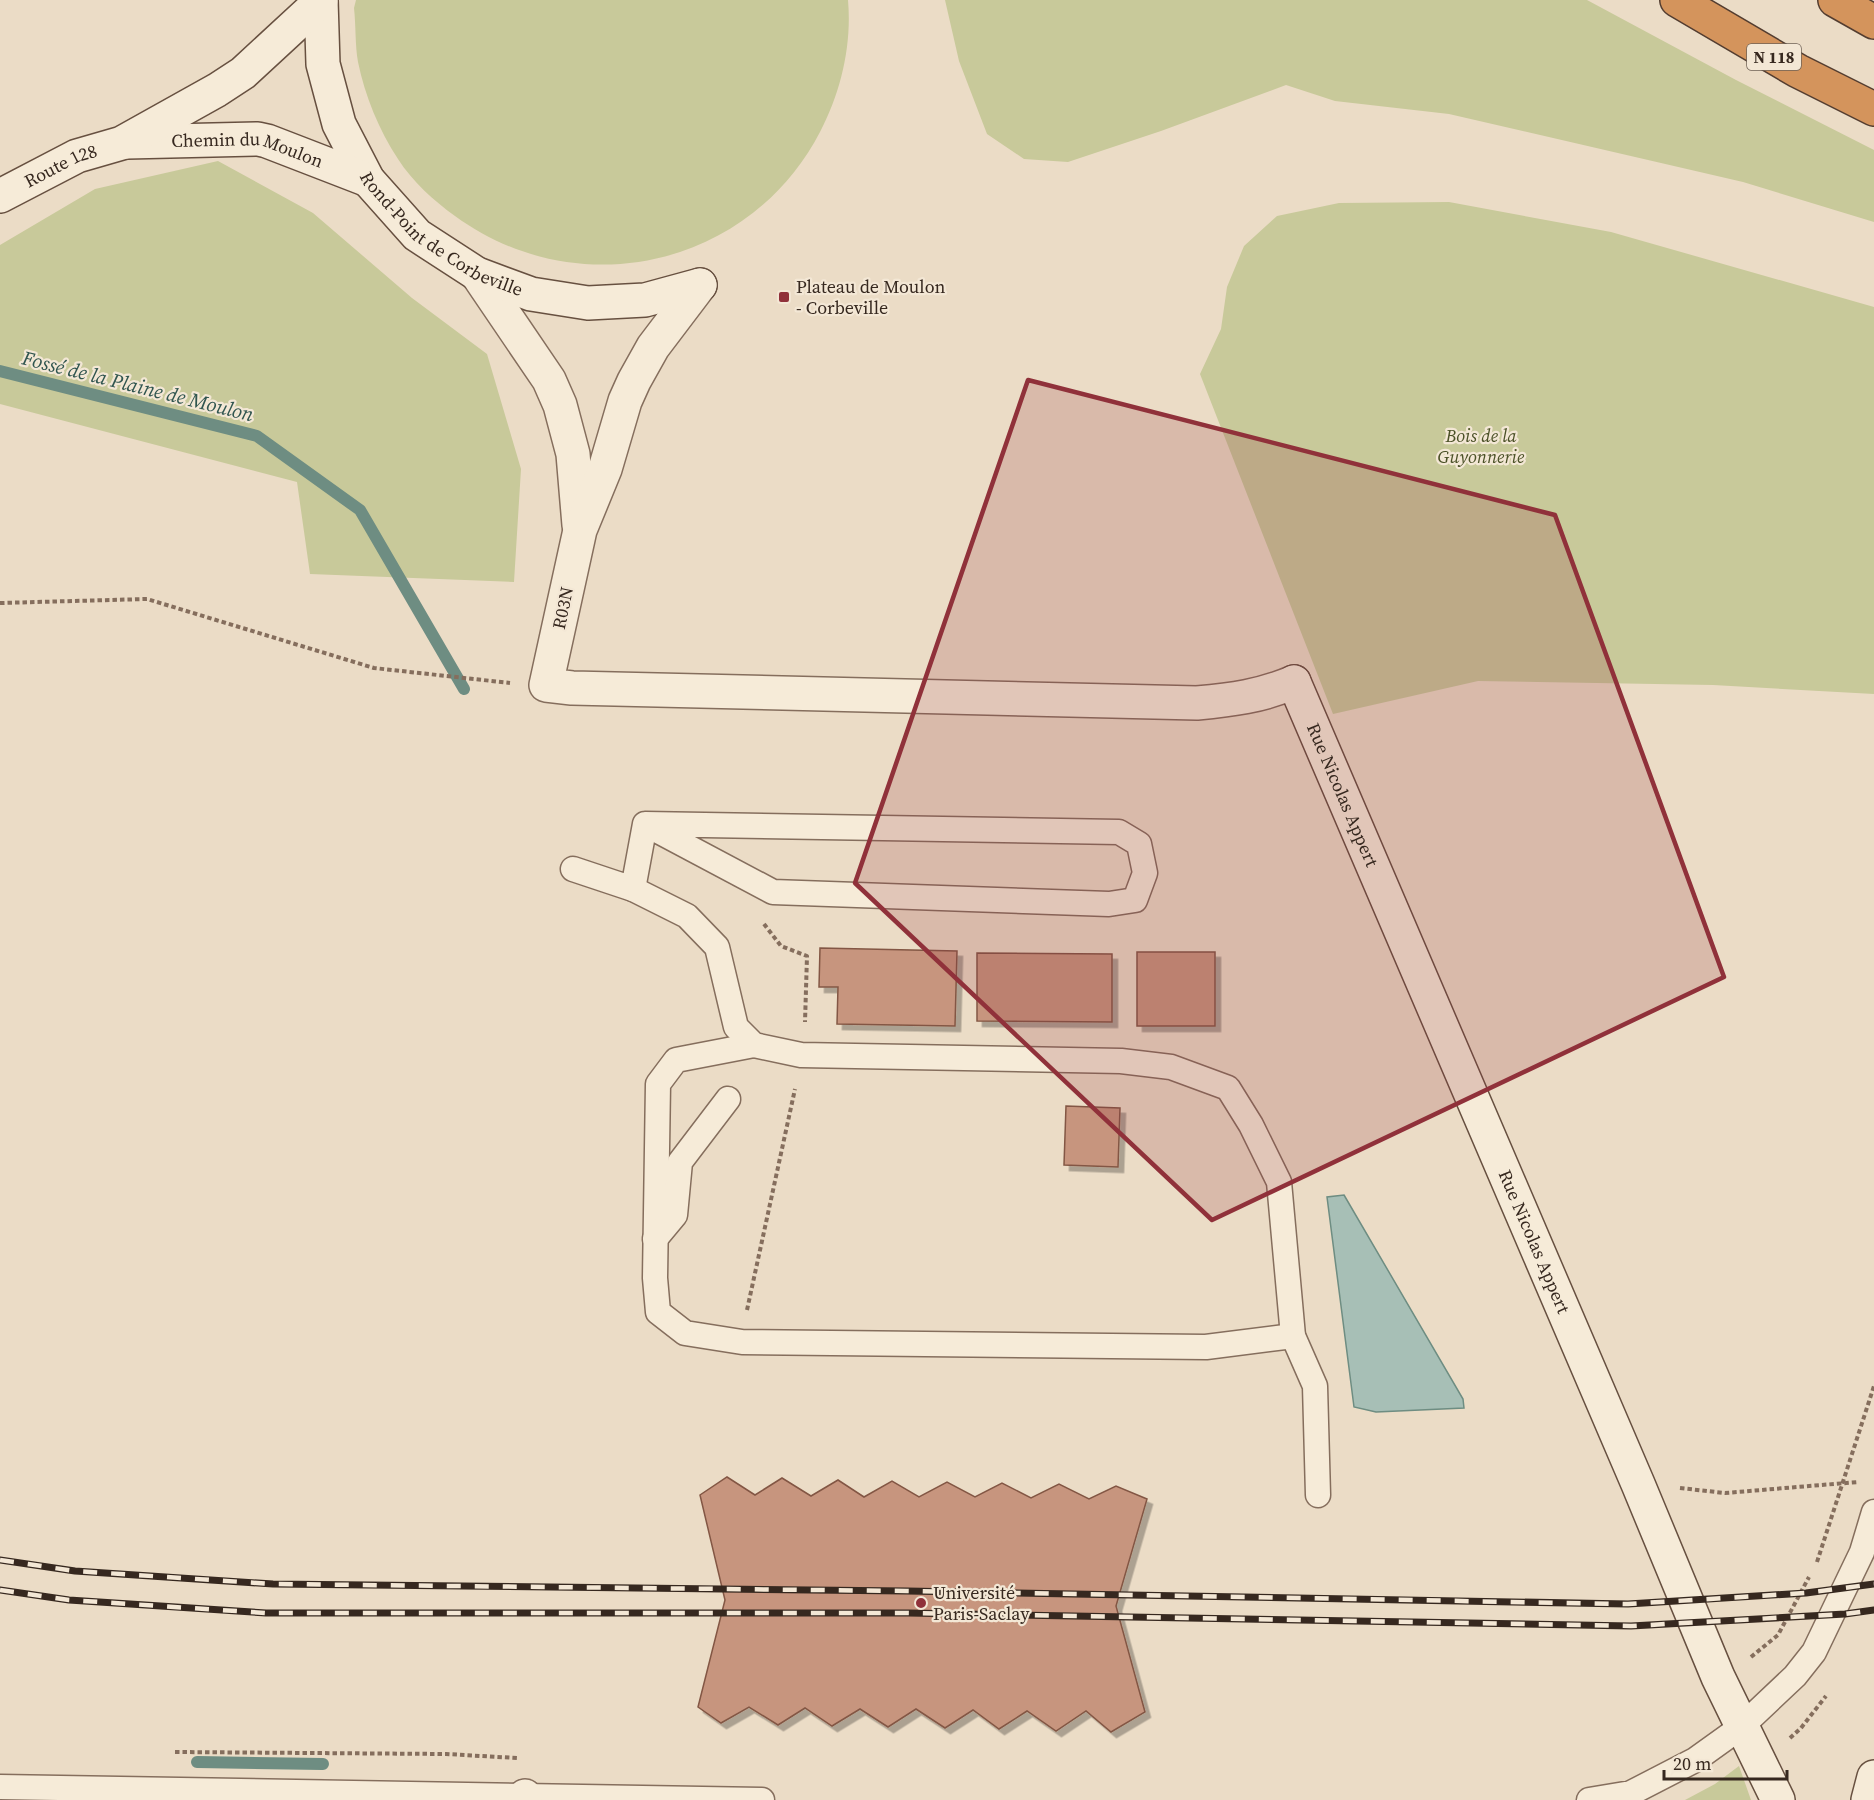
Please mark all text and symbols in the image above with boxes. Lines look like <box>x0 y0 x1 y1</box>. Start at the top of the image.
road number: N 118 <box>1747 44 1801 70</box>
street label: Chemin du Moulon <box>171 126 327 174</box>
street label: Route 128 <box>20 138 100 193</box>
street label: Rond-Point de Corbeville <box>354 167 526 302</box>
place label: Plateau de Moulon - Corbeville <box>796 274 946 320</box>
marker: Plateau de Moulon - Corbeville <box>777 290 791 304</box>
water label: Fossé de la Plaine de Moulon <box>18 343 257 428</box>
park label: Bois de la Guyonnerie <box>1438 423 1525 469</box>
street label: R03N <box>546 584 579 632</box>
street label: Rue Nicolas Appert <box>1301 719 1385 871</box>
street label: Rue Nicolas Appert <box>1493 1166 1576 1317</box>
place label: Université Paris-Saclay <box>933 1580 1030 1626</box>
marker: Université Paris-Saclay <box>914 1596 928 1610</box>
scale bar <box>1664 1743 1787 1781</box>
text: 20 m <box>1673 1751 1711 1776</box>

